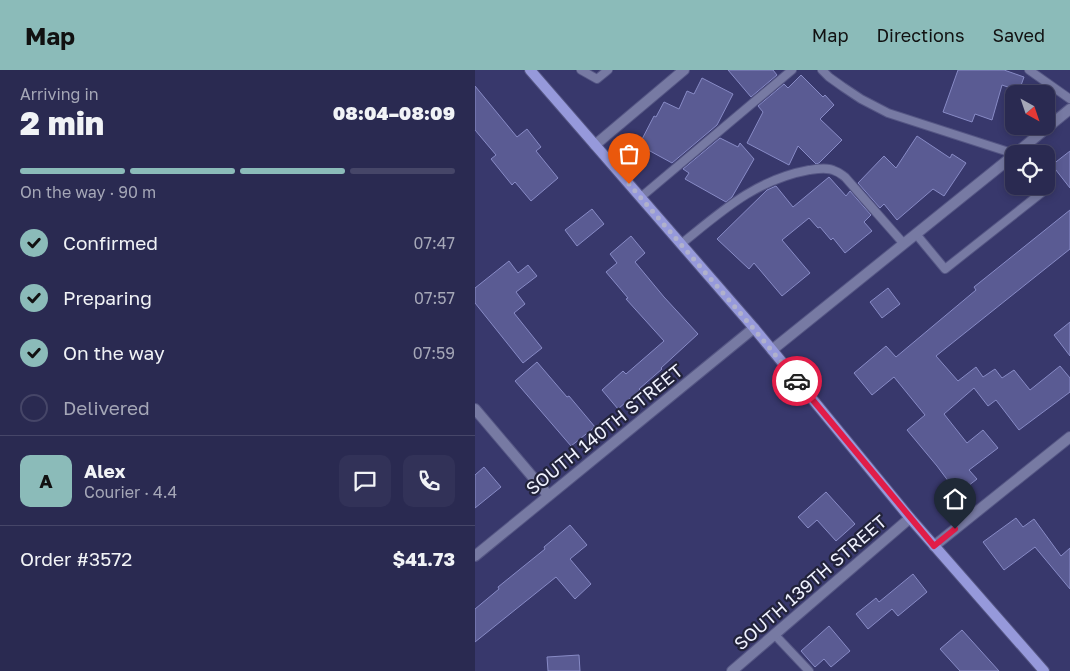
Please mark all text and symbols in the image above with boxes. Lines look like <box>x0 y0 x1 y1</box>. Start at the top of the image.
text: Map <box>25 21 75 50</box>
text: Map <box>812 24 848 46</box>
text: Directions <box>876 24 964 46</box>
text: Saved <box>992 24 1045 46</box>
text: Arriving in <box>20 84 99 104</box>
north arrow <box>1005 85 1055 135</box>
map controls <box>1005 85 1055 195</box>
text: 08:04–08:09 <box>333 101 455 124</box>
text: 2 min <box>20 104 104 142</box>
pin <box>608 133 650 184</box>
icon: bag <box>615 140 643 168</box>
button: locate <box>1005 145 1055 195</box>
text: On the way · 90 m <box>20 182 156 202</box>
icon: check <box>20 229 48 257</box>
text: Confirmed <box>63 231 158 254</box>
text: 07:47 <box>414 233 455 253</box>
icon: check <box>20 284 48 312</box>
text: Preparing <box>63 286 152 309</box>
text: 07:57 <box>414 288 455 308</box>
icon: check <box>20 339 48 367</box>
text: On the way <box>63 341 165 364</box>
text: 07:59 <box>413 343 455 363</box>
courier <box>772 356 822 406</box>
street label: SOUTH 140TH STREET <box>521 359 687 499</box>
icon: car <box>783 367 811 395</box>
text: Delivered <box>63 396 150 419</box>
button: chat <box>339 455 391 507</box>
button: phone <box>403 455 455 507</box>
text: Alex <box>84 459 125 482</box>
text: A <box>39 469 53 492</box>
pin <box>934 478 976 529</box>
text: Courier · 4.4 <box>84 482 177 502</box>
icon: home <box>941 485 969 513</box>
street label: SOUTH 139TH STREET <box>729 510 891 654</box>
text: Order #3572 <box>20 547 132 570</box>
text: $41.73 <box>393 547 455 570</box>

